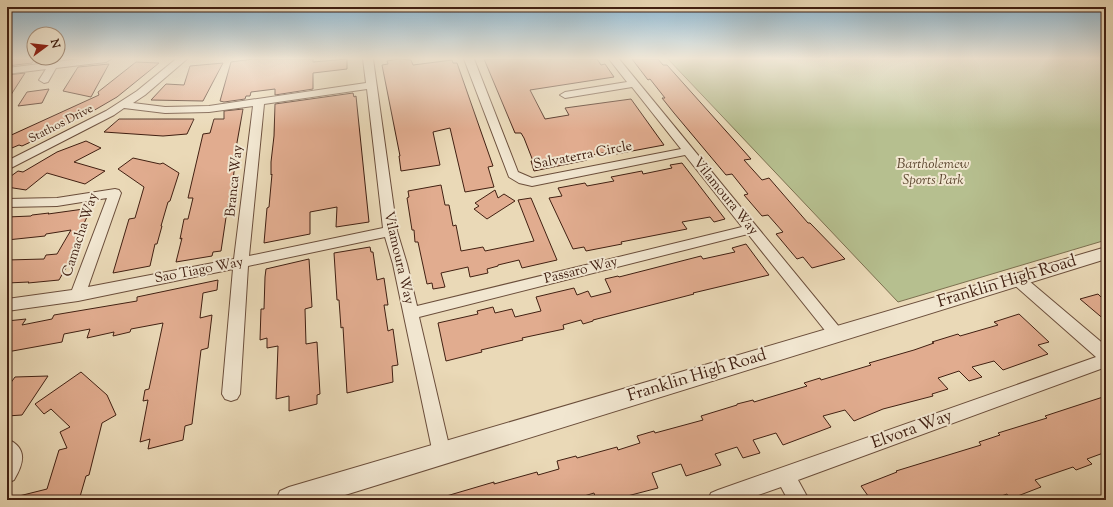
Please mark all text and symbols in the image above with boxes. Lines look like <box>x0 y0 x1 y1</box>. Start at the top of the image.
north arrow <box>26 26 66 66</box>
text: N <box>46 36 64 50</box>
street label: Stathos Drive <box>26 100 97 148</box>
street label: Salvaterra Circle <box>532 137 634 175</box>
street label: Branca Way <box>221 144 249 218</box>
street label: Vilamoura Way <box>687 154 763 240</box>
park label: Bartholemew Sports Park <box>897 155 970 191</box>
street label: Camacha Way <box>58 190 104 280</box>
street label: Vilamoura Way <box>378 210 418 306</box>
street label: Franklin High Road <box>935 249 1080 315</box>
street label: Passaro Way <box>542 252 620 290</box>
street label: Sao Tiago Way <box>153 253 245 289</box>
street label: Franklin High Road <box>625 343 770 409</box>
street label: Elvora Way <box>868 404 956 456</box>

